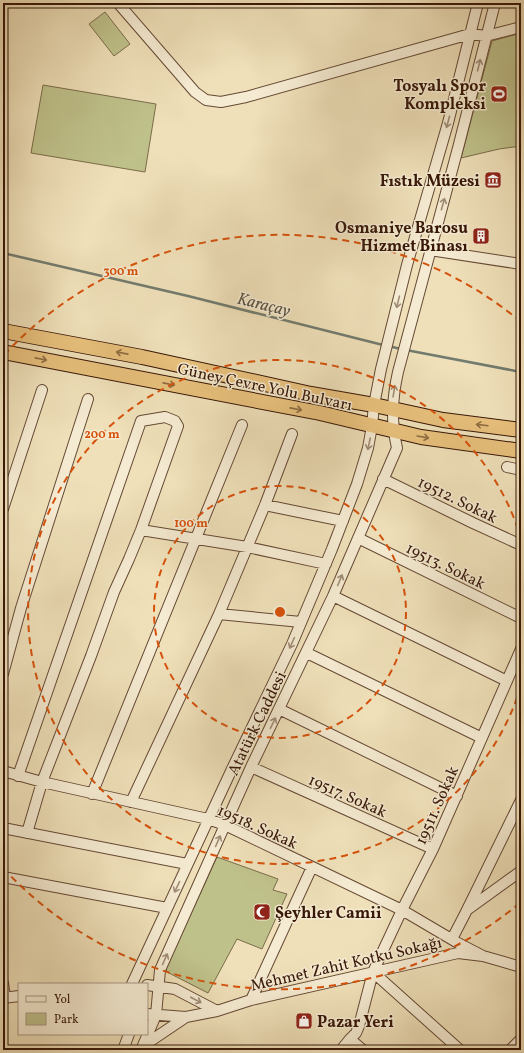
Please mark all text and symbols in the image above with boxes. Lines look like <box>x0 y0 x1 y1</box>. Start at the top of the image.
one-way arrow <box>476 58 484 71</box>
place label: Tosyalı Spor Kompleksi <box>393 76 486 116</box>
sports icon: Tosyalı Spor Kompleksi <box>489 84 509 104</box>
one-way arrow <box>444 116 452 129</box>
museum icon: Fıstık Müzesi <box>483 170 503 190</box>
place label: Fıstık Müzesi <box>380 171 480 193</box>
one-way arrow <box>440 198 447 211</box>
place label: Osmaniye Barosu Hizmet Binası <box>335 218 468 258</box>
building icon: Osmaniye Barosu Hizmet Binası <box>471 226 491 246</box>
text: 300 m <box>104 264 139 280</box>
water label: Karaçay <box>234 288 293 323</box>
one-way arrow <box>393 296 401 309</box>
one-way arrow <box>116 349 129 357</box>
one-way arrow <box>34 355 47 363</box>
street label: Güney Çevre Yolu Bulvarı <box>175 359 354 417</box>
one-way arrow <box>162 380 175 388</box>
one-way arrow <box>390 385 398 398</box>
one-way arrow <box>290 405 303 413</box>
one-way arrow <box>476 421 489 429</box>
text: 200 m <box>84 427 120 443</box>
one-way arrow <box>416 433 429 441</box>
one-way arrow <box>364 437 372 450</box>
street label: 19512. Sokak <box>413 472 501 530</box>
text: 100 m <box>174 516 208 532</box>
street label: 19513. Sokak <box>402 538 489 596</box>
one-way arrow <box>337 574 345 586</box>
centre of rings <box>273 605 287 619</box>
one-way arrow <box>288 637 295 649</box>
street label: Atatürk Caddesi <box>223 668 293 780</box>
one-way arrow <box>270 717 277 729</box>
street label: 19511. Sokak <box>411 763 465 849</box>
street label: 19517. Sokak <box>304 770 390 824</box>
street label: 19518. Sokak <box>213 800 301 855</box>
one-way arrow <box>215 835 222 847</box>
one-way arrow <box>173 881 180 893</box>
mosque icon: Şeyhler Camii <box>252 902 272 922</box>
place label: Şeyhler Camii <box>275 903 382 925</box>
street label: Mehmet Zahit Kotku Sokağı <box>249 932 444 998</box>
one-way arrow <box>162 954 169 966</box>
legend <box>18 983 148 1035</box>
text: Yol <box>54 992 71 1008</box>
one-way arrow <box>189 996 201 1004</box>
shop icon: Pazar Yeri <box>294 1011 314 1031</box>
text: Park <box>54 1012 79 1028</box>
place label: Pazar Yeri <box>317 1012 394 1034</box>

